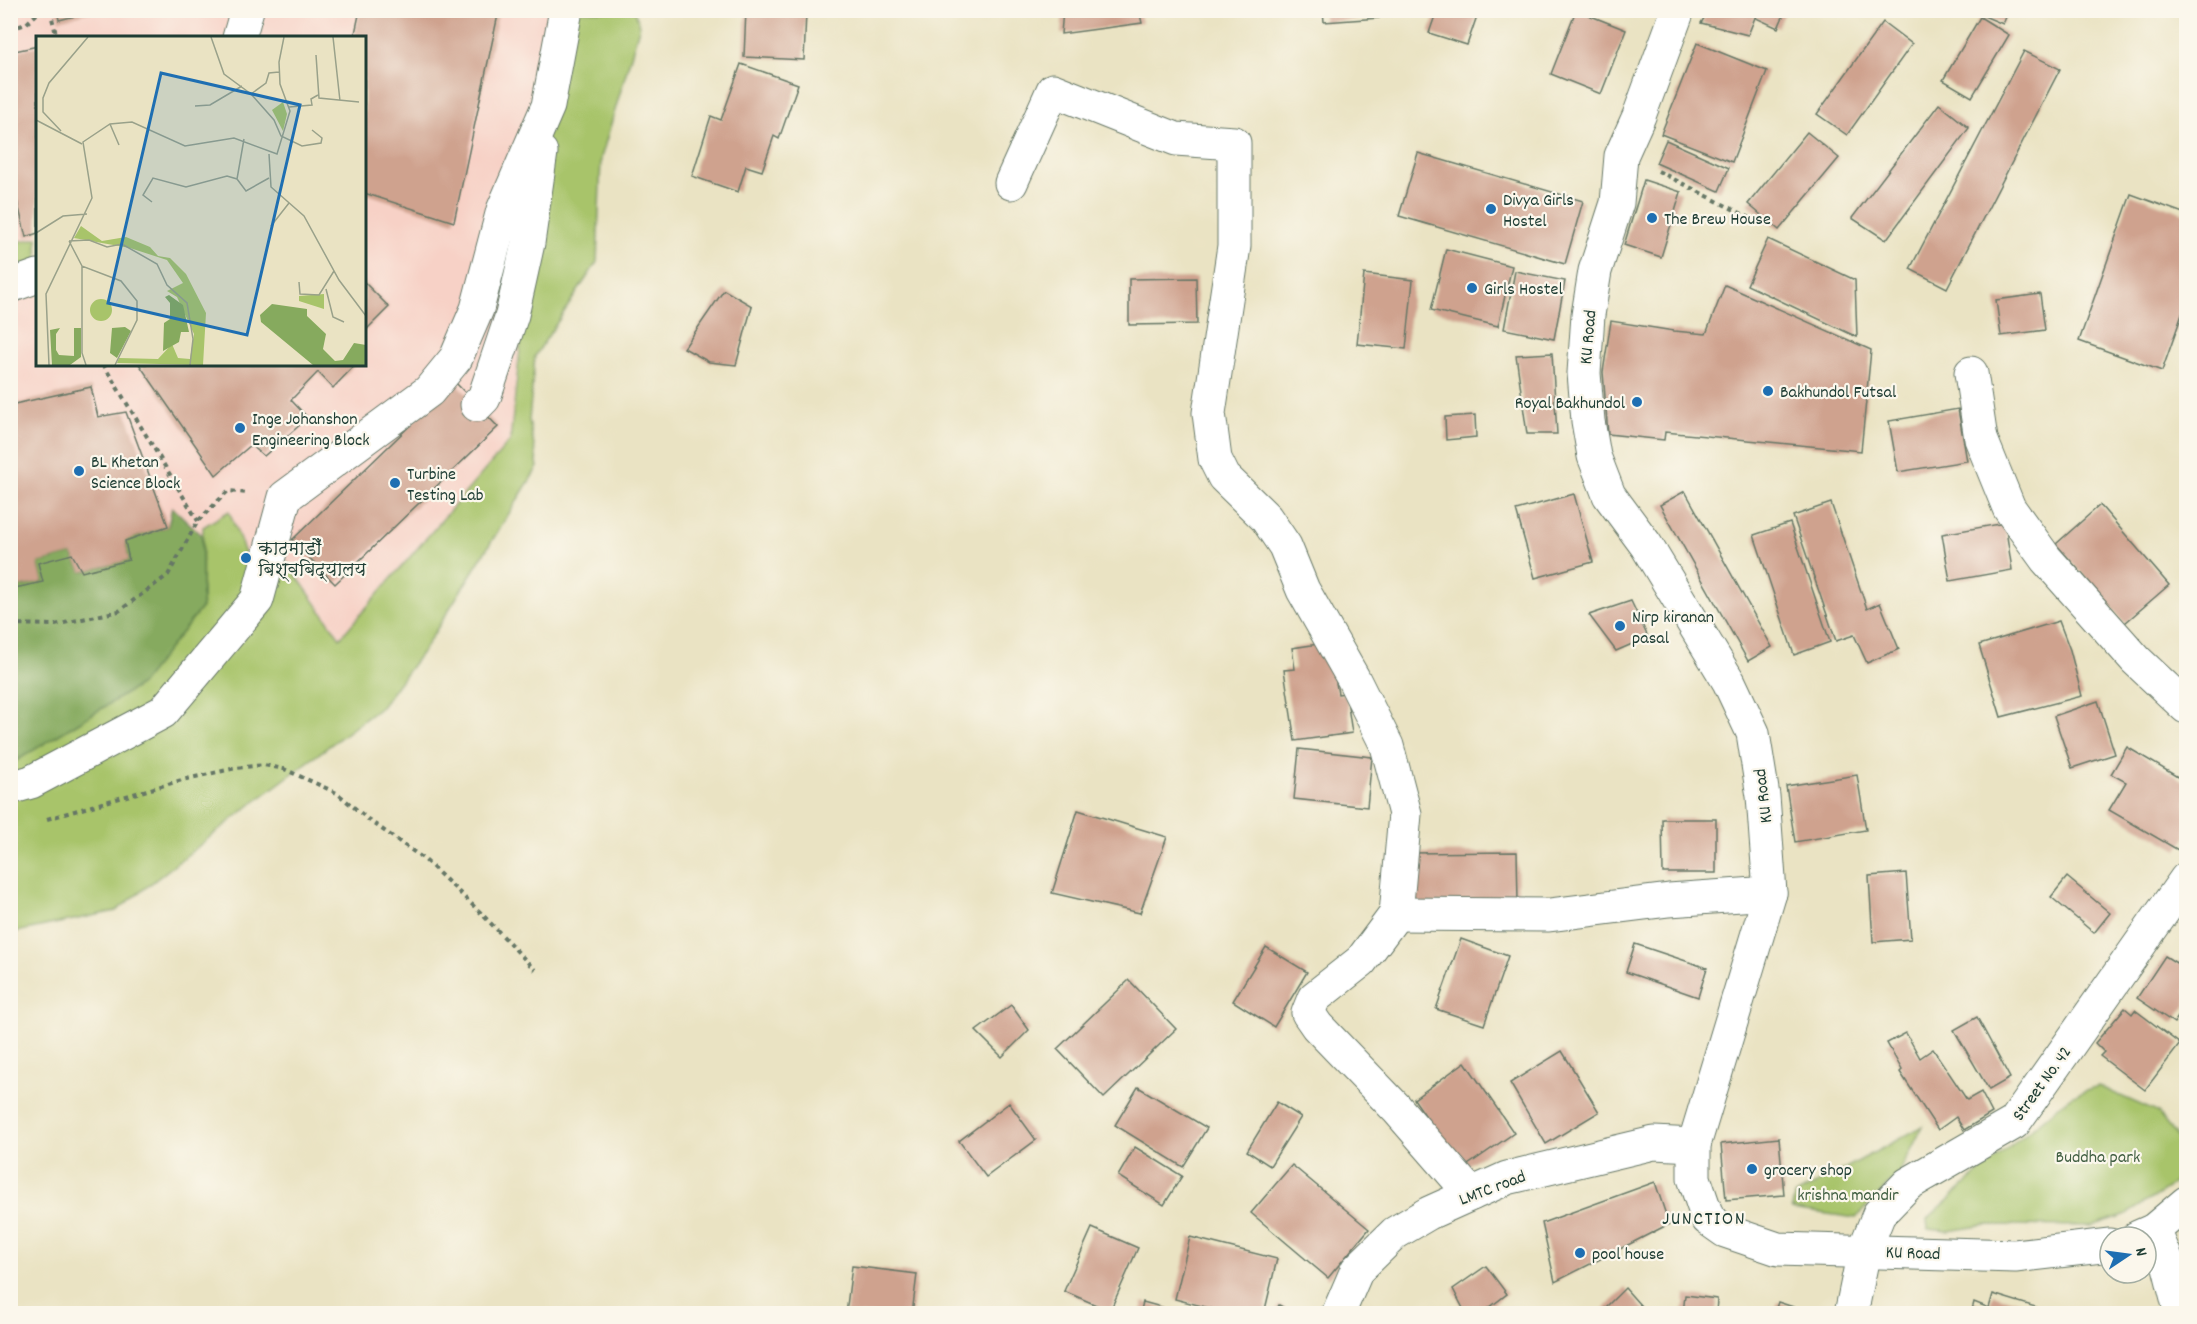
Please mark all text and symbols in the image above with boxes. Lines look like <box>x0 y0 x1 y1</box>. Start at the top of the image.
inset map <box>36 36 366 366</box>
place label: Divya Girls Hostel <box>1503 189 1574 235</box>
marker: Divya Girls Hostel <box>1484 202 1498 216</box>
place label: The Brew House <box>1664 208 1771 233</box>
marker: The Brew House <box>1645 211 1659 225</box>
place label: Girls Hostel <box>1484 278 1563 303</box>
marker: Girls Hostel <box>1465 281 1479 295</box>
street label: KU Road <box>1575 309 1604 366</box>
place label: Bakhundol Futsal <box>1780 381 1897 406</box>
marker: Bakhundol Futsal <box>1761 384 1775 398</box>
place label: Royal Bakhundol <box>1515 392 1626 417</box>
marker: Royal Bakhundol <box>1630 395 1644 409</box>
place label: Inge Johanshon Engineering Block <box>252 408 370 454</box>
marker: Inge Johanshon Engineering Block <box>233 421 247 435</box>
place label: BL Khetan Science Block <box>91 451 180 497</box>
place label: Turbine Testing Lab <box>407 463 484 509</box>
marker: BL Khetan Science Block <box>72 464 86 478</box>
marker: Turbine Testing Lab <box>388 476 402 490</box>
place label: काठमाडौँ बिश्वबिद्यालय <box>257 538 367 584</box>
marker: काठमाडौँ बिश्वबिद्यालय <box>239 551 253 565</box>
place label: Nirp kiranan pasal <box>1632 606 1714 652</box>
marker: Nirp kiranan pasal <box>1613 619 1627 633</box>
street label: KU Road <box>1749 767 1780 824</box>
street label: Street No. 42 <box>2007 1042 2079 1127</box>
park label: Buddha park <box>2056 1146 2140 1171</box>
place label: grocery shop <box>1764 1159 1852 1184</box>
marker: grocery shop <box>1745 1162 1759 1176</box>
street label: LMTC road <box>1456 1165 1530 1213</box>
park label: krishna mandir <box>1797 1184 1899 1209</box>
district label: JUNCTION <box>1662 1206 1746 1234</box>
north arrow <box>2098 1225 2158 1285</box>
street label: KU Road <box>1885 1241 1941 1268</box>
place label: pool house <box>1592 1243 1664 1268</box>
marker: pool house <box>1573 1246 1587 1260</box>
text: N <box>2128 1246 2152 1259</box>

